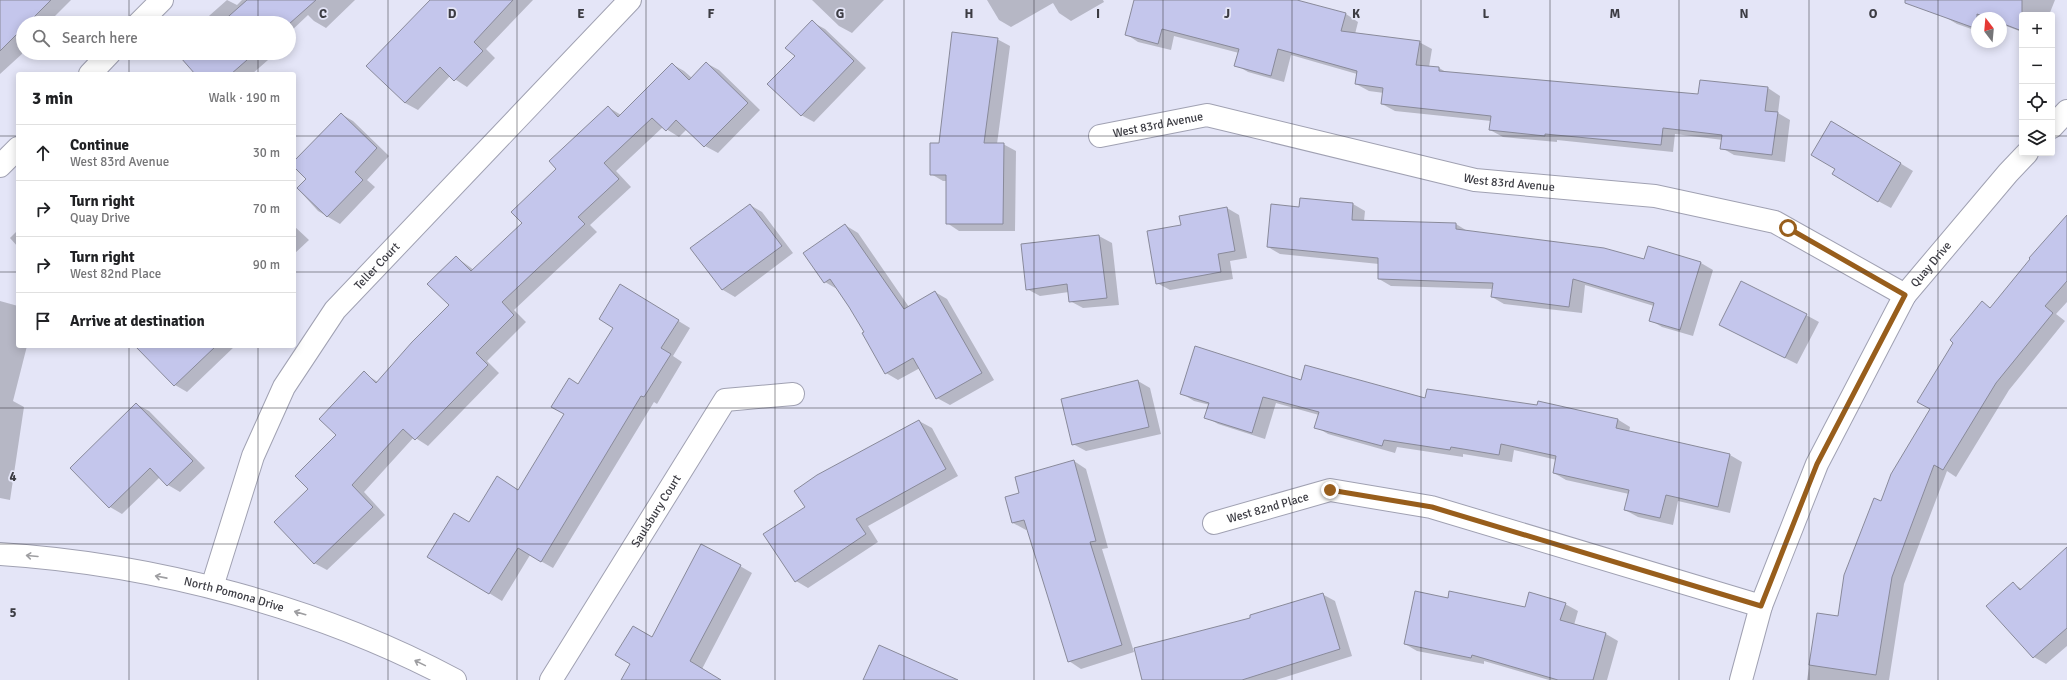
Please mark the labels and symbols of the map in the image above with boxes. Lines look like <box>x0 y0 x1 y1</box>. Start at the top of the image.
text: C <box>319 6 327 22</box>
text: D <box>448 6 457 22</box>
text: E <box>577 6 585 22</box>
text: F <box>708 6 715 22</box>
text: G <box>836 6 844 22</box>
text: H <box>965 6 973 22</box>
text: I <box>1096 6 1100 22</box>
text: J <box>1224 6 1230 22</box>
text: K <box>1352 6 1360 22</box>
text: L <box>1483 6 1490 22</box>
text: M <box>1610 6 1621 22</box>
text: N <box>1739 6 1749 22</box>
text: O <box>1869 6 1878 22</box>
north arrow <box>1971 12 2007 48</box>
street label: West 83rd Avenue <box>1111 108 1204 141</box>
street label: West 83rd Avenue <box>1462 170 1555 195</box>
route start <box>1779 219 1797 237</box>
street label: Quay Drive <box>1907 238 1955 290</box>
street label: Teller Court <box>351 239 403 293</box>
text: 4 <box>9 469 17 485</box>
street label: Saulsbury Court <box>628 472 684 550</box>
route end <box>1321 481 1339 499</box>
street label: West 82nd Place <box>1225 489 1311 526</box>
one-way arrow <box>26 553 39 560</box>
one-way arrow <box>154 573 167 581</box>
street label: North Pomona Drive <box>183 574 286 615</box>
text: 5 <box>9 605 17 621</box>
one-way arrow <box>294 609 307 616</box>
one-way arrow <box>414 659 426 666</box>

